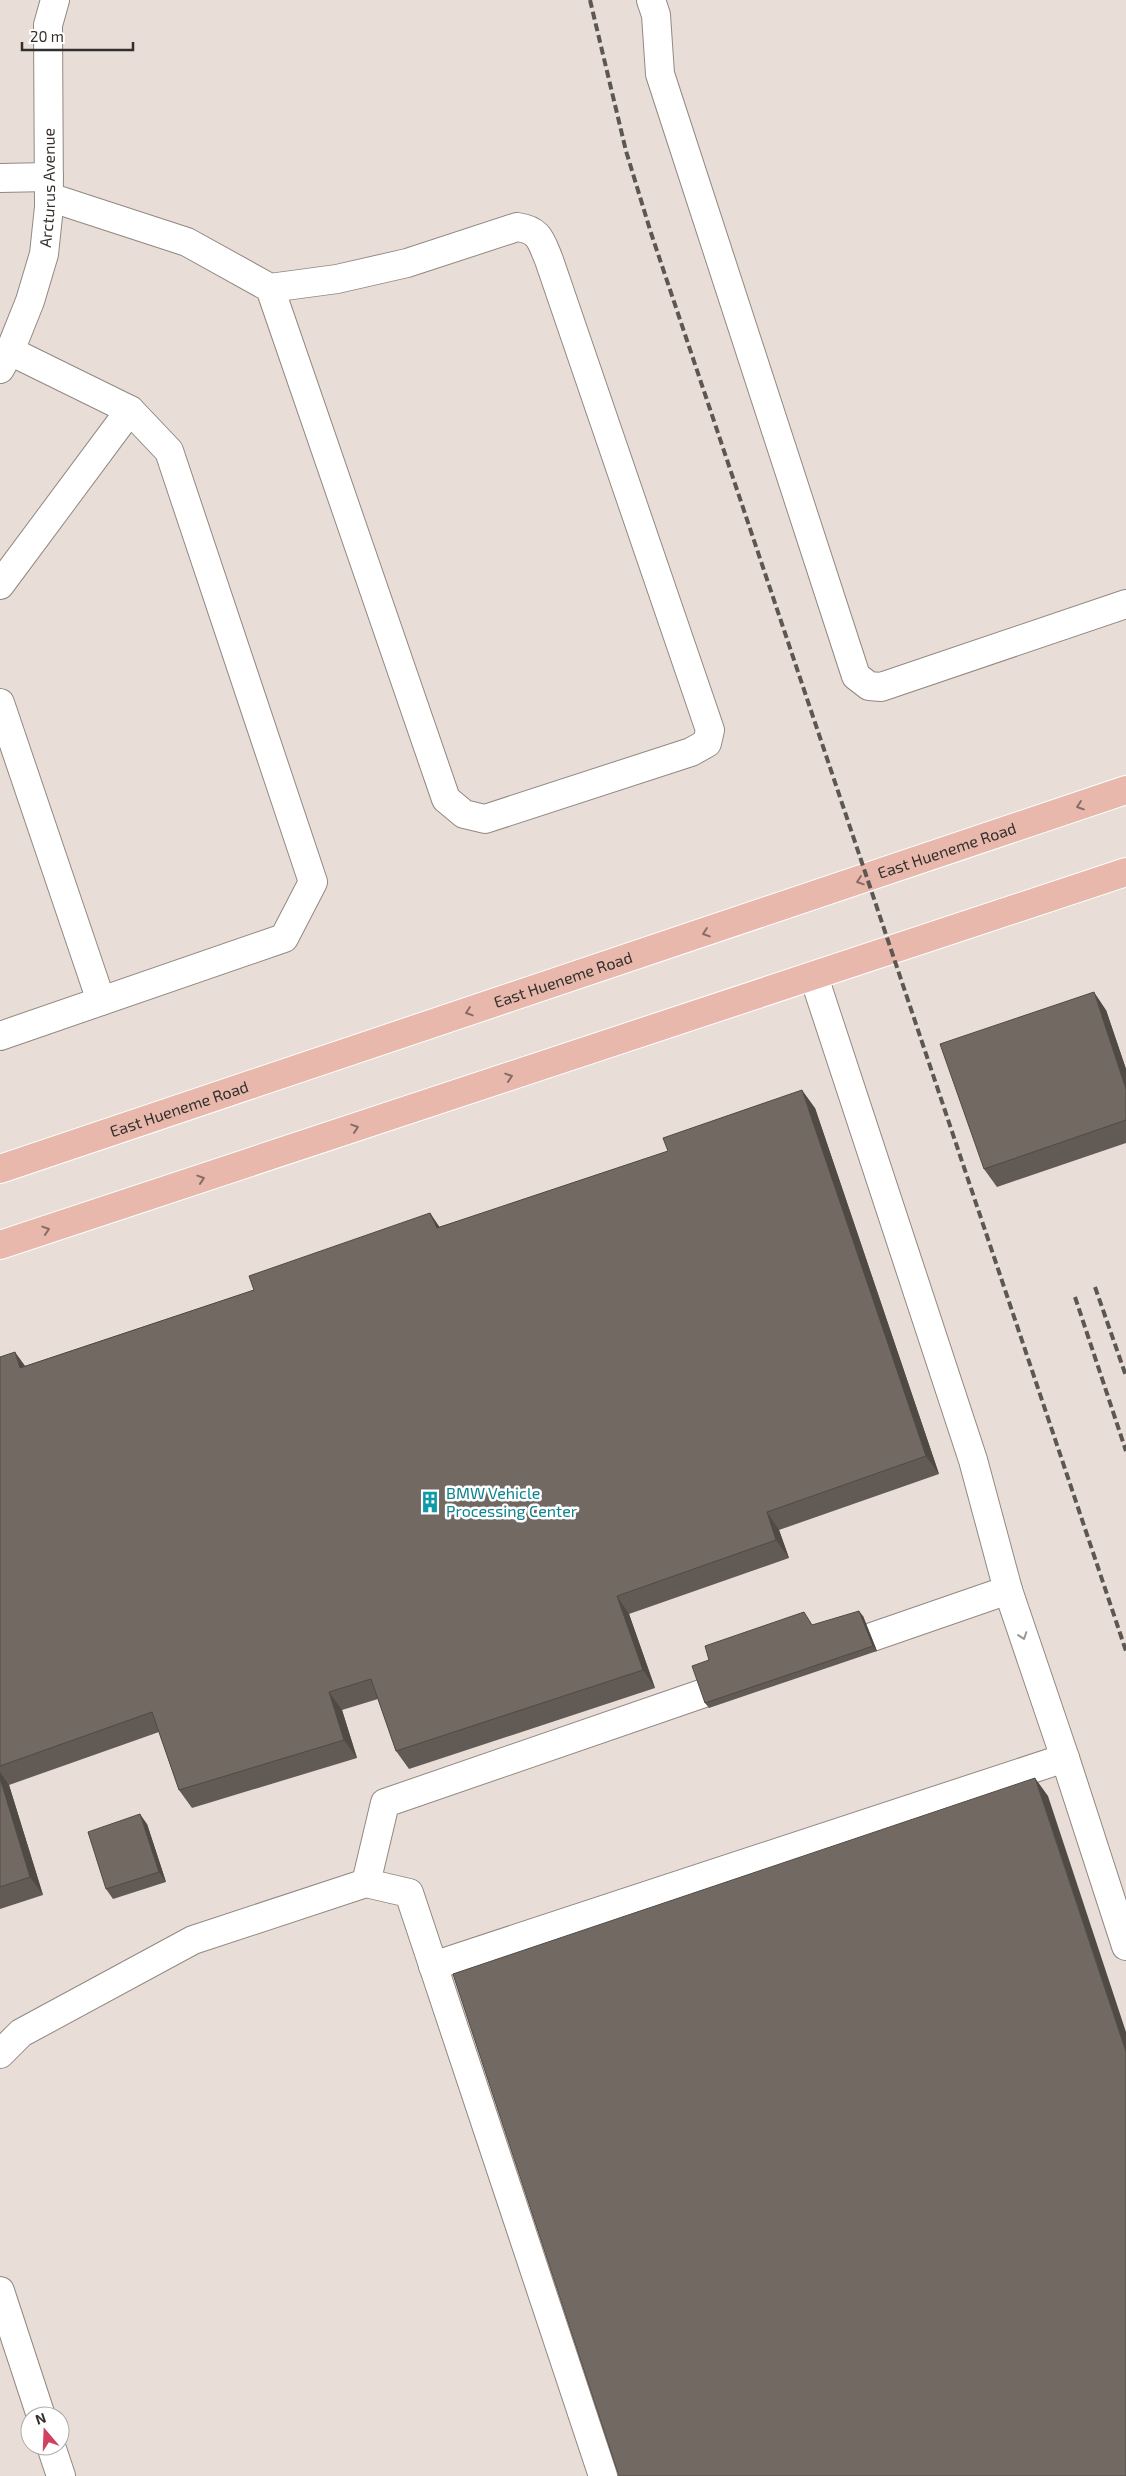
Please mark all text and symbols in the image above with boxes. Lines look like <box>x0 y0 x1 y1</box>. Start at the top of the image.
scale bar <box>22 20 134 52</box>
text: 20 m <box>30 27 64 45</box>
street label: Arcturus Avenue <box>35 128 58 248</box>
one-way arrow <box>1076 800 1085 810</box>
street label: East Hueneme Road <box>875 818 1018 882</box>
one-way arrow <box>856 875 864 885</box>
one-way arrow <box>702 927 710 937</box>
street label: East Hueneme Road <box>491 947 635 1011</box>
one-way arrow <box>465 1006 473 1016</box>
one-way arrow <box>505 1073 513 1083</box>
street label: East Hueneme Road <box>107 1076 251 1140</box>
one-way arrow <box>350 1124 359 1134</box>
one-way arrow <box>196 1175 204 1185</box>
one-way arrow <box>42 1226 50 1236</box>
place label: BMW Vehicle Processing Center <box>446 1483 578 1520</box>
building icon: BMW Vehicle Processing Center <box>417 1489 443 1515</box>
one-way arrow <box>1017 1631 1027 1640</box>
north arrow <box>20 2406 70 2456</box>
text: N <box>33 2409 48 2428</box>

